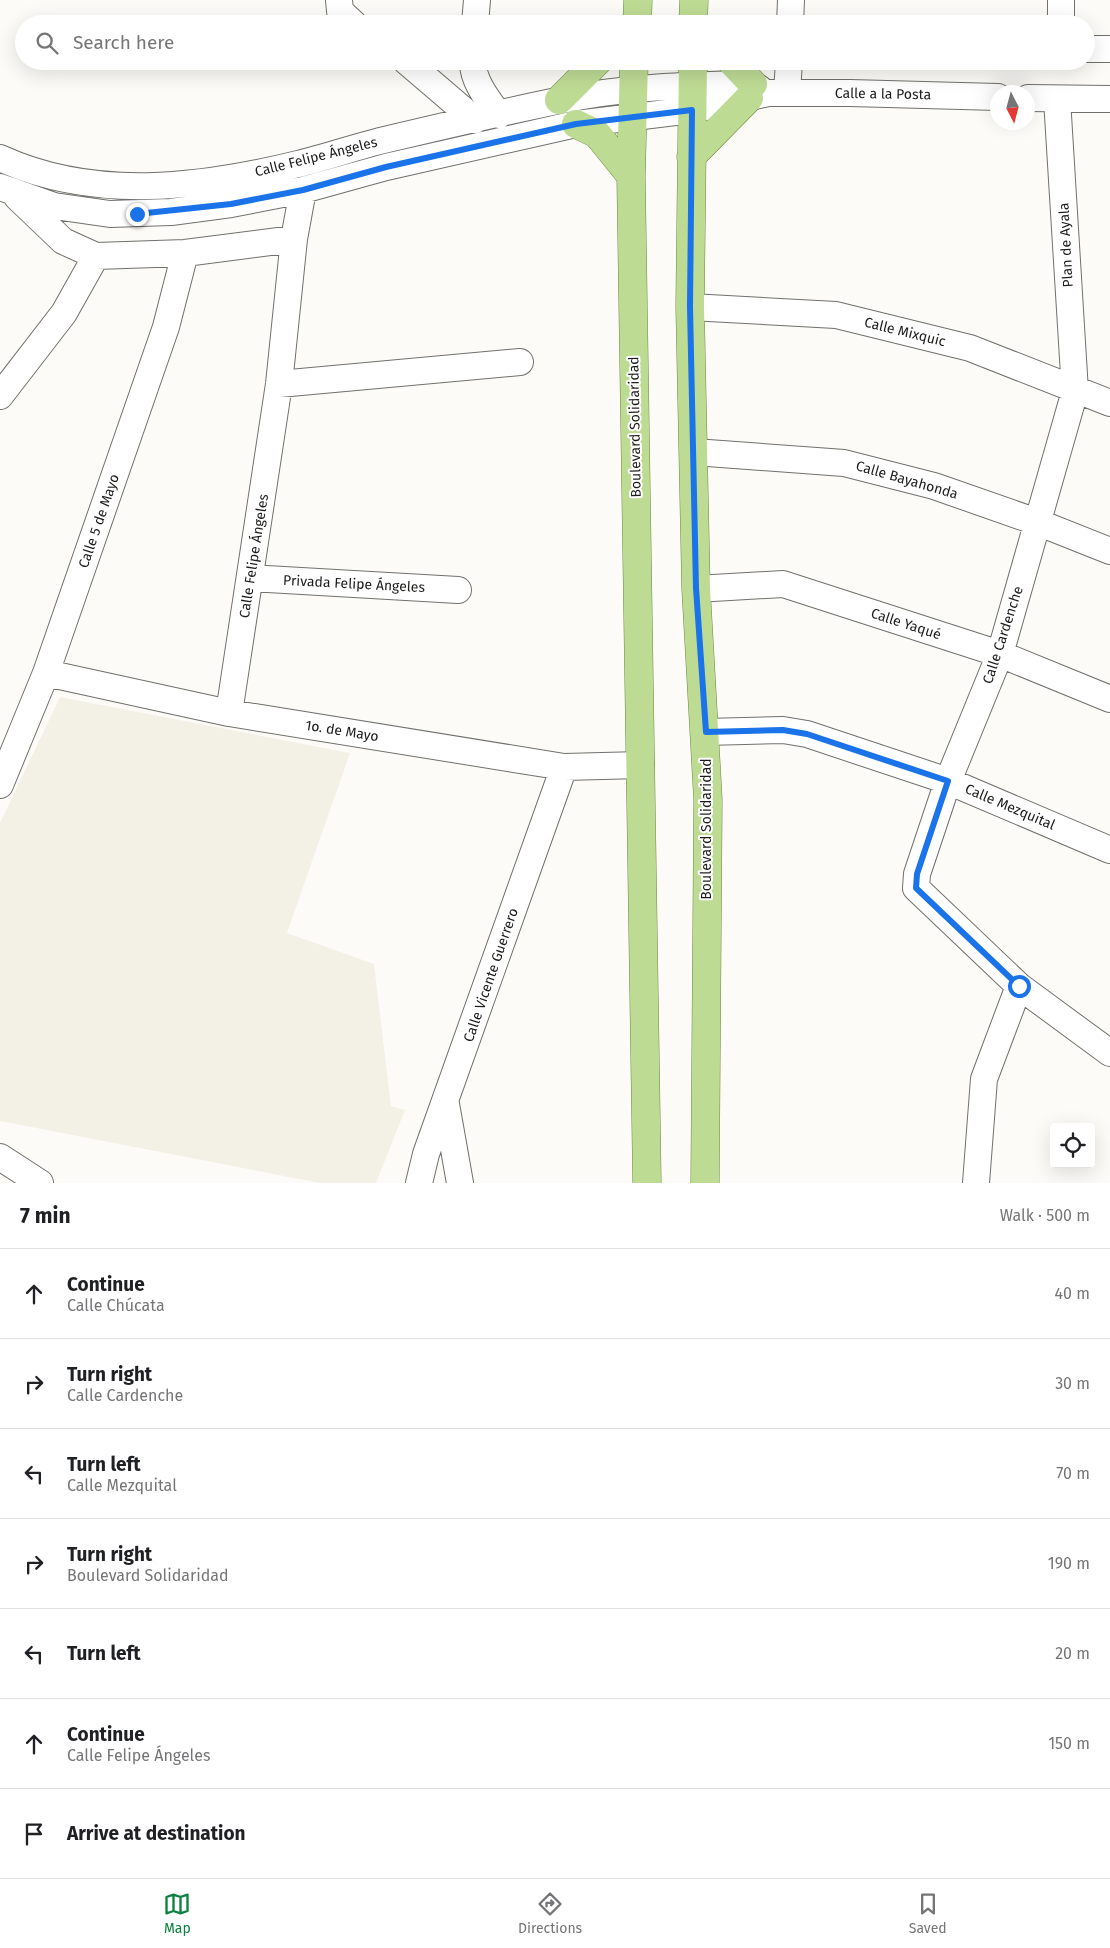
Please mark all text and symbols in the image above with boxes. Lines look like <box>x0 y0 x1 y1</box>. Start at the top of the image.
search box <box>15 15 1095 70</box>
icon: search <box>33 29 61 57</box>
text: Search here <box>73 31 174 54</box>
street label: Calle a la Posta <box>835 85 931 103</box>
north arrow <box>990 85 1035 130</box>
street label: Calle Felipe Ángeles <box>253 132 379 180</box>
street label: Plan de Ayala <box>1055 202 1077 288</box>
route end <box>126 203 149 226</box>
street label: Calle Mixquic <box>863 314 948 350</box>
street label: Boulevard Solidaridad <box>625 356 645 498</box>
street label: Calle Bayahonda <box>854 457 960 503</box>
street label: Calle 5 de Mayo <box>75 472 123 570</box>
street label: Calle Felipe Ángeles <box>235 492 272 619</box>
street label: Privada Felipe Ángeles <box>283 571 426 596</box>
street label: Calle Cardenche <box>979 584 1027 686</box>
street label: Calle Yaqué <box>869 605 943 643</box>
street label: 1o. de Mayo <box>304 717 380 745</box>
street label: Boulevard Solidaridad <box>698 758 715 900</box>
street label: Calle Mezquital <box>962 780 1058 834</box>
street label: Calle Vicente Guerrero <box>460 906 522 1044</box>
route start <box>1008 975 1031 998</box>
map controls <box>1050 1123 1095 1168</box>
button: locate <box>1050 1123 1095 1168</box>
text: 7 min <box>20 1203 71 1229</box>
text: Walk · 500 m <box>1000 1206 1090 1225</box>
text: Continue <box>67 1273 145 1296</box>
icon: ahead <box>20 1280 48 1308</box>
text: 40 m <box>1055 1284 1090 1303</box>
text: Calle Chúcata <box>67 1296 165 1315</box>
text: Turn right <box>67 1363 152 1386</box>
icon: right <box>20 1370 48 1398</box>
text: 30 m <box>1055 1374 1090 1393</box>
text: Calle Cardenche <box>67 1386 183 1405</box>
text: Turn left <box>67 1453 141 1476</box>
icon: left <box>20 1460 48 1488</box>
text: 70 m <box>1056 1464 1090 1483</box>
text: Calle Mezquital <box>67 1476 177 1495</box>
text: Turn right <box>67 1543 152 1566</box>
icon: right <box>20 1550 48 1578</box>
text: 190 m <box>1048 1554 1090 1573</box>
text: Boulevard Solidaridad <box>67 1566 229 1585</box>
icon: left <box>20 1640 48 1668</box>
text: Turn left <box>67 1642 141 1665</box>
text: 20 m <box>1055 1644 1090 1663</box>
text: Continue <box>67 1723 145 1746</box>
icon: ahead <box>20 1730 48 1758</box>
text: 150 m <box>1048 1734 1090 1753</box>
text: Calle Felipe Ángeles <box>67 1746 210 1765</box>
icon: arrive <box>20 1820 48 1848</box>
text: Arrive at destination <box>67 1822 246 1845</box>
tab: Map <box>163 1890 191 1937</box>
tab: Directions <box>518 1890 582 1937</box>
tab: Saved <box>909 1890 947 1937</box>

